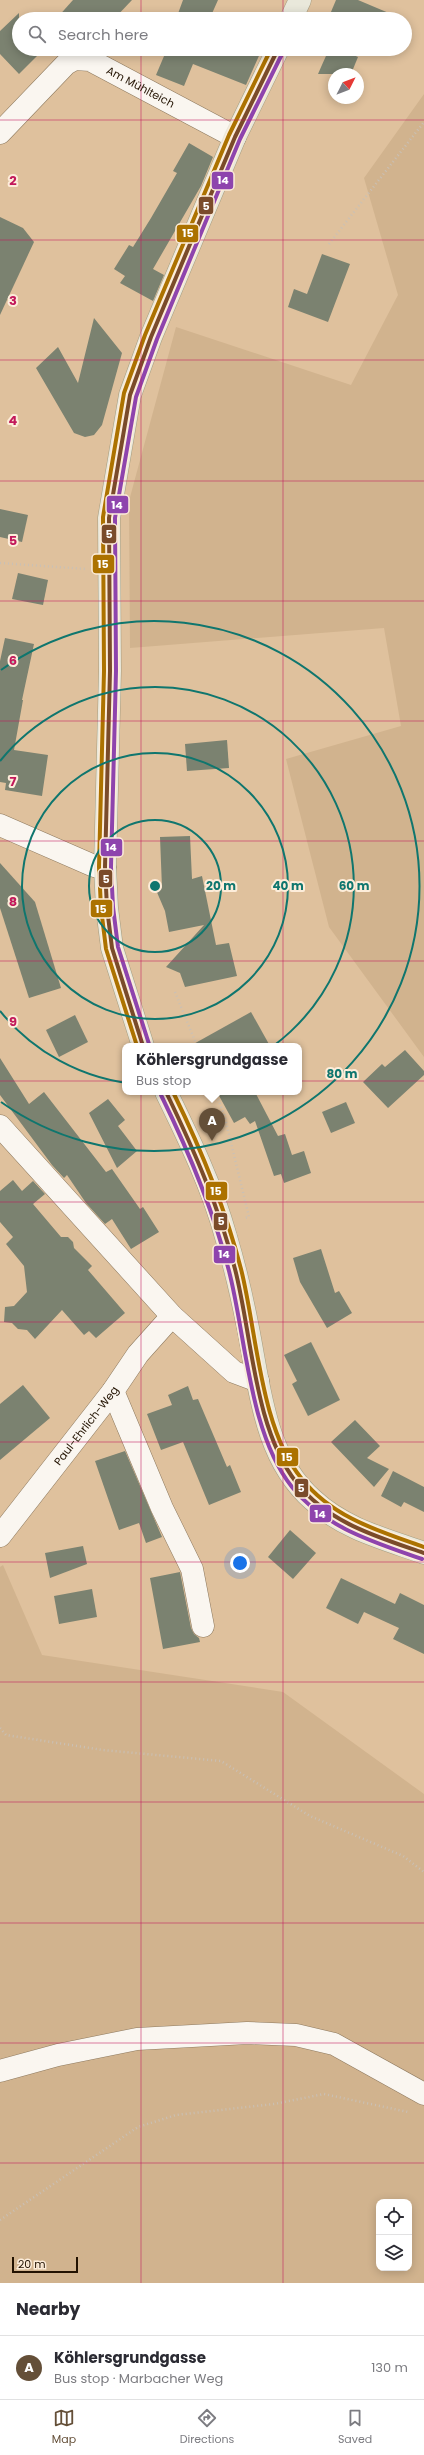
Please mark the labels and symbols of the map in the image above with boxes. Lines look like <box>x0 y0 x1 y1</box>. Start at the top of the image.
street label: Am Mühlteich <box>104 62 178 112</box>
north arrow <box>328 68 364 104</box>
text: 2 <box>9 171 17 190</box>
line badge: 14 <box>211 171 234 190</box>
text: 14 <box>217 172 229 188</box>
line badge: 5 <box>198 196 214 215</box>
text: 5 <box>202 198 210 214</box>
line badge: 15 <box>176 224 199 243</box>
text: 15 <box>182 225 194 241</box>
text: 3 <box>9 291 17 310</box>
text: 4 <box>9 411 18 430</box>
line badge: 14 <box>106 495 129 514</box>
text: 14 <box>111 497 123 513</box>
line badge: 5 <box>101 524 117 544</box>
text: 5 <box>105 526 113 542</box>
text: 5 <box>9 531 17 550</box>
line badge: 15 <box>92 554 115 574</box>
text: 15 <box>97 556 109 572</box>
text: 6 <box>9 651 17 670</box>
text: 7 <box>10 772 17 791</box>
line badge: 14 <box>100 838 123 857</box>
text: 14 <box>105 839 117 855</box>
line badge: 5 <box>98 869 113 888</box>
text: 5 <box>102 871 110 887</box>
text: 20 m <box>206 877 236 894</box>
text: 40 m <box>272 877 304 894</box>
text: 60 m <box>339 877 370 894</box>
centre of rings <box>148 879 162 893</box>
text: 8 <box>9 892 17 911</box>
line badge: 15 <box>90 899 113 918</box>
text: 15 <box>95 901 107 917</box>
text: 9 <box>9 1012 17 1031</box>
text: 80 m <box>327 1065 358 1082</box>
pin: A <box>199 1108 225 1141</box>
line badge: 15 <box>205 1181 228 1201</box>
text: 15 <box>210 1183 222 1199</box>
line badge: 5 <box>213 1212 228 1231</box>
text: 5 <box>217 1213 225 1229</box>
line badge: 14 <box>213 1245 236 1264</box>
text: 14 <box>218 1246 230 1262</box>
street label: Paul-Ehrlich-Weg <box>50 1383 122 1469</box>
line badge: 15 <box>276 1447 299 1467</box>
text: 15 <box>281 1449 293 1465</box>
line badge: 5 <box>294 1478 309 1498</box>
text: 5 <box>297 1480 305 1496</box>
line badge: 14 <box>309 1504 332 1523</box>
text: 14 <box>314 1506 326 1522</box>
your location <box>230 1553 250 1573</box>
scale bar <box>12 2255 78 2274</box>

